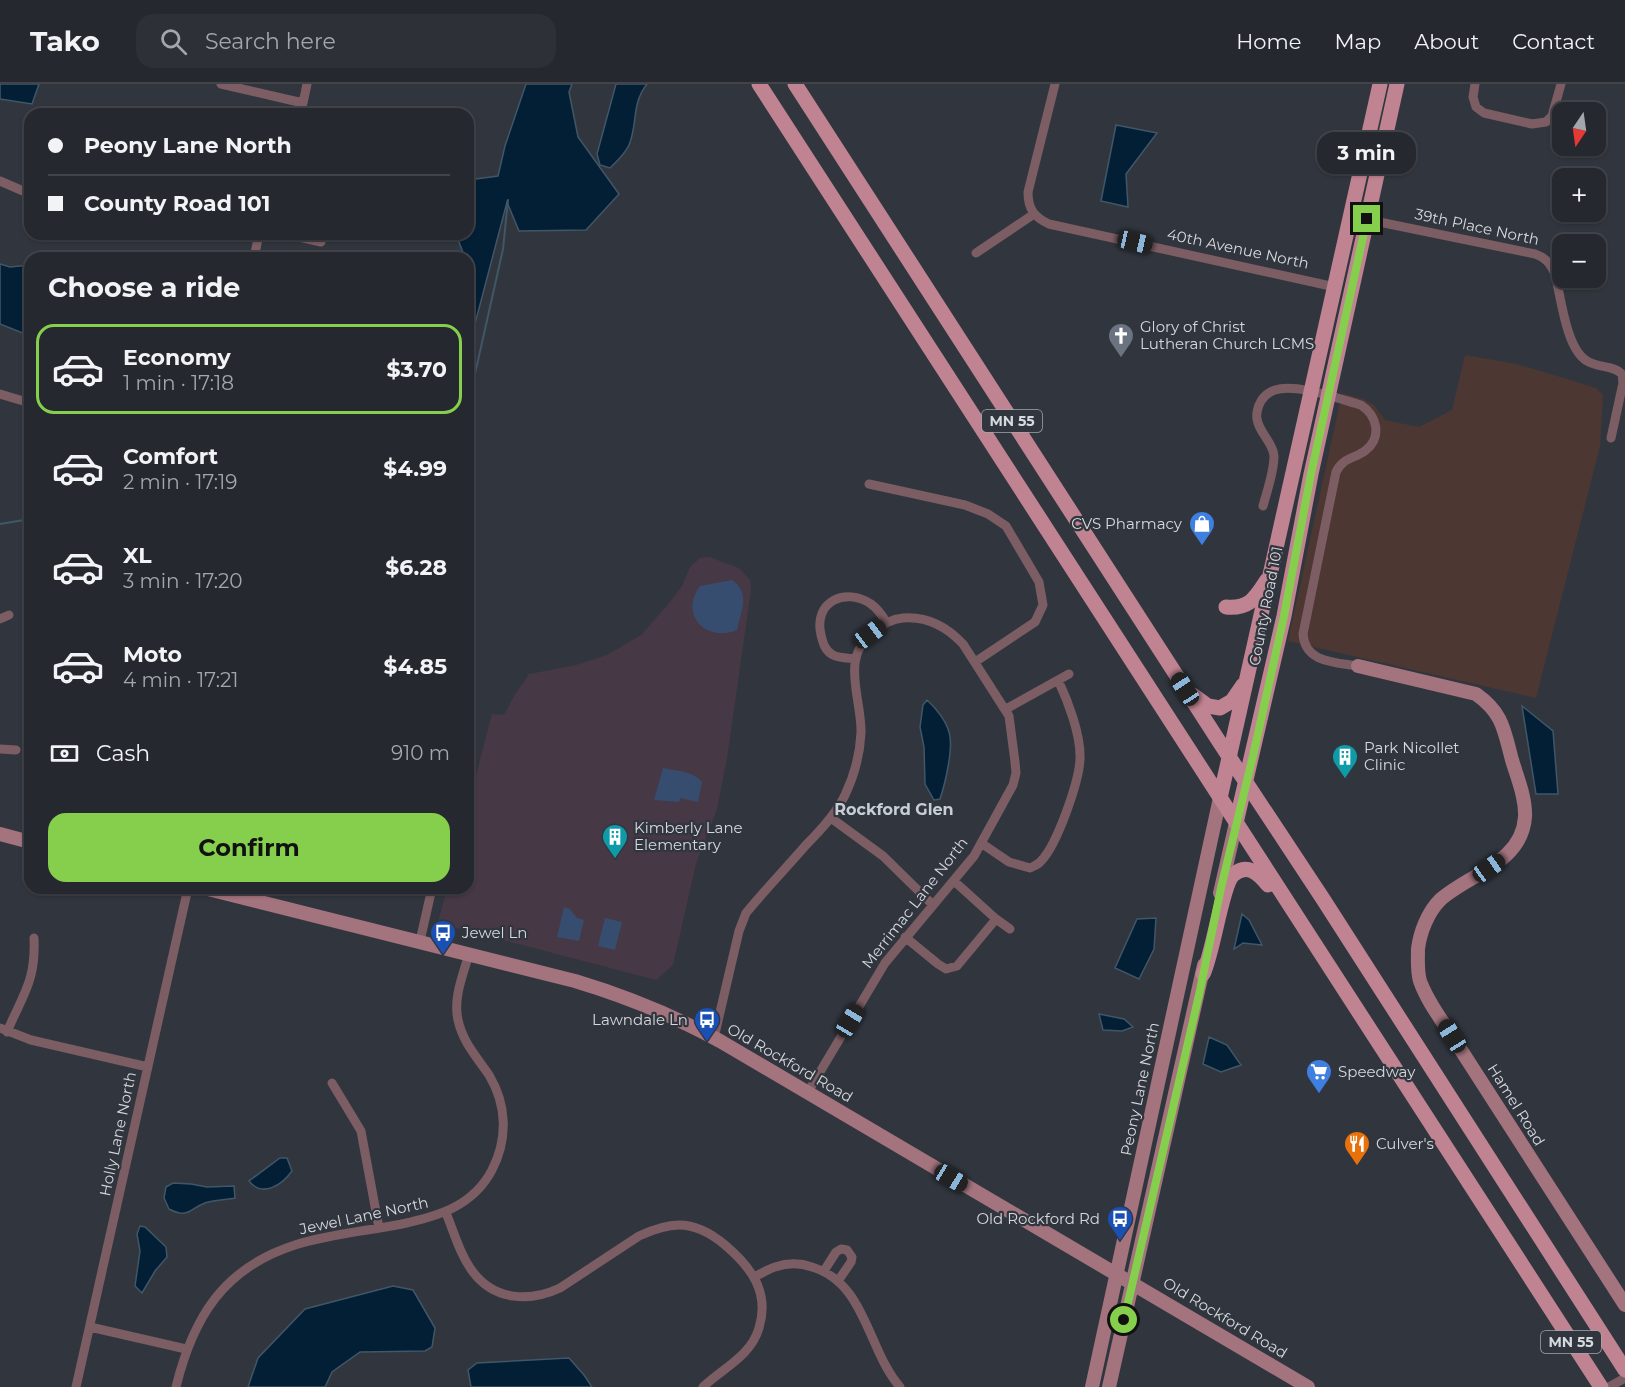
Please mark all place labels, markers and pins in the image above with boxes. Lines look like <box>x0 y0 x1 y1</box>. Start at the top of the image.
place label: Glory of Christ Lutheran Church LCMS <box>1140 317 1314 353</box>
church icon: Glory of Christ Lutheran Church LCMS <box>1106 321 1136 359</box>
shop icon: CVS Pharmacy <box>1187 509 1217 547</box>
place label: CVS Pharmacy <box>1071 514 1183 533</box>
place label: Park Nicollet Clinic <box>1364 738 1459 774</box>
building icon: Park Nicollet Clinic <box>1330 742 1360 780</box>
place label: Kimberly Lane Elementary <box>634 818 743 854</box>
building icon: Kimberly Lane Elementary <box>600 822 630 860</box>
bus stop icon: Jewel Ln <box>428 918 458 956</box>
place label: Jewel Ln <box>461 923 527 942</box>
bus stop icon: Lawndale Ln <box>692 1005 722 1043</box>
place label: Lawndale Ln <box>592 1010 688 1029</box>
supermarket icon: Speedway <box>1304 1057 1334 1095</box>
place label: Speedway <box>1338 1062 1416 1081</box>
restaurant icon: Culver's <box>1342 1129 1372 1167</box>
place label: Culver's <box>1376 1134 1434 1153</box>
bus stop icon: Old Rockford Rd <box>1105 1204 1135 1242</box>
place label: Old Rockford Rd <box>976 1209 1100 1228</box>

